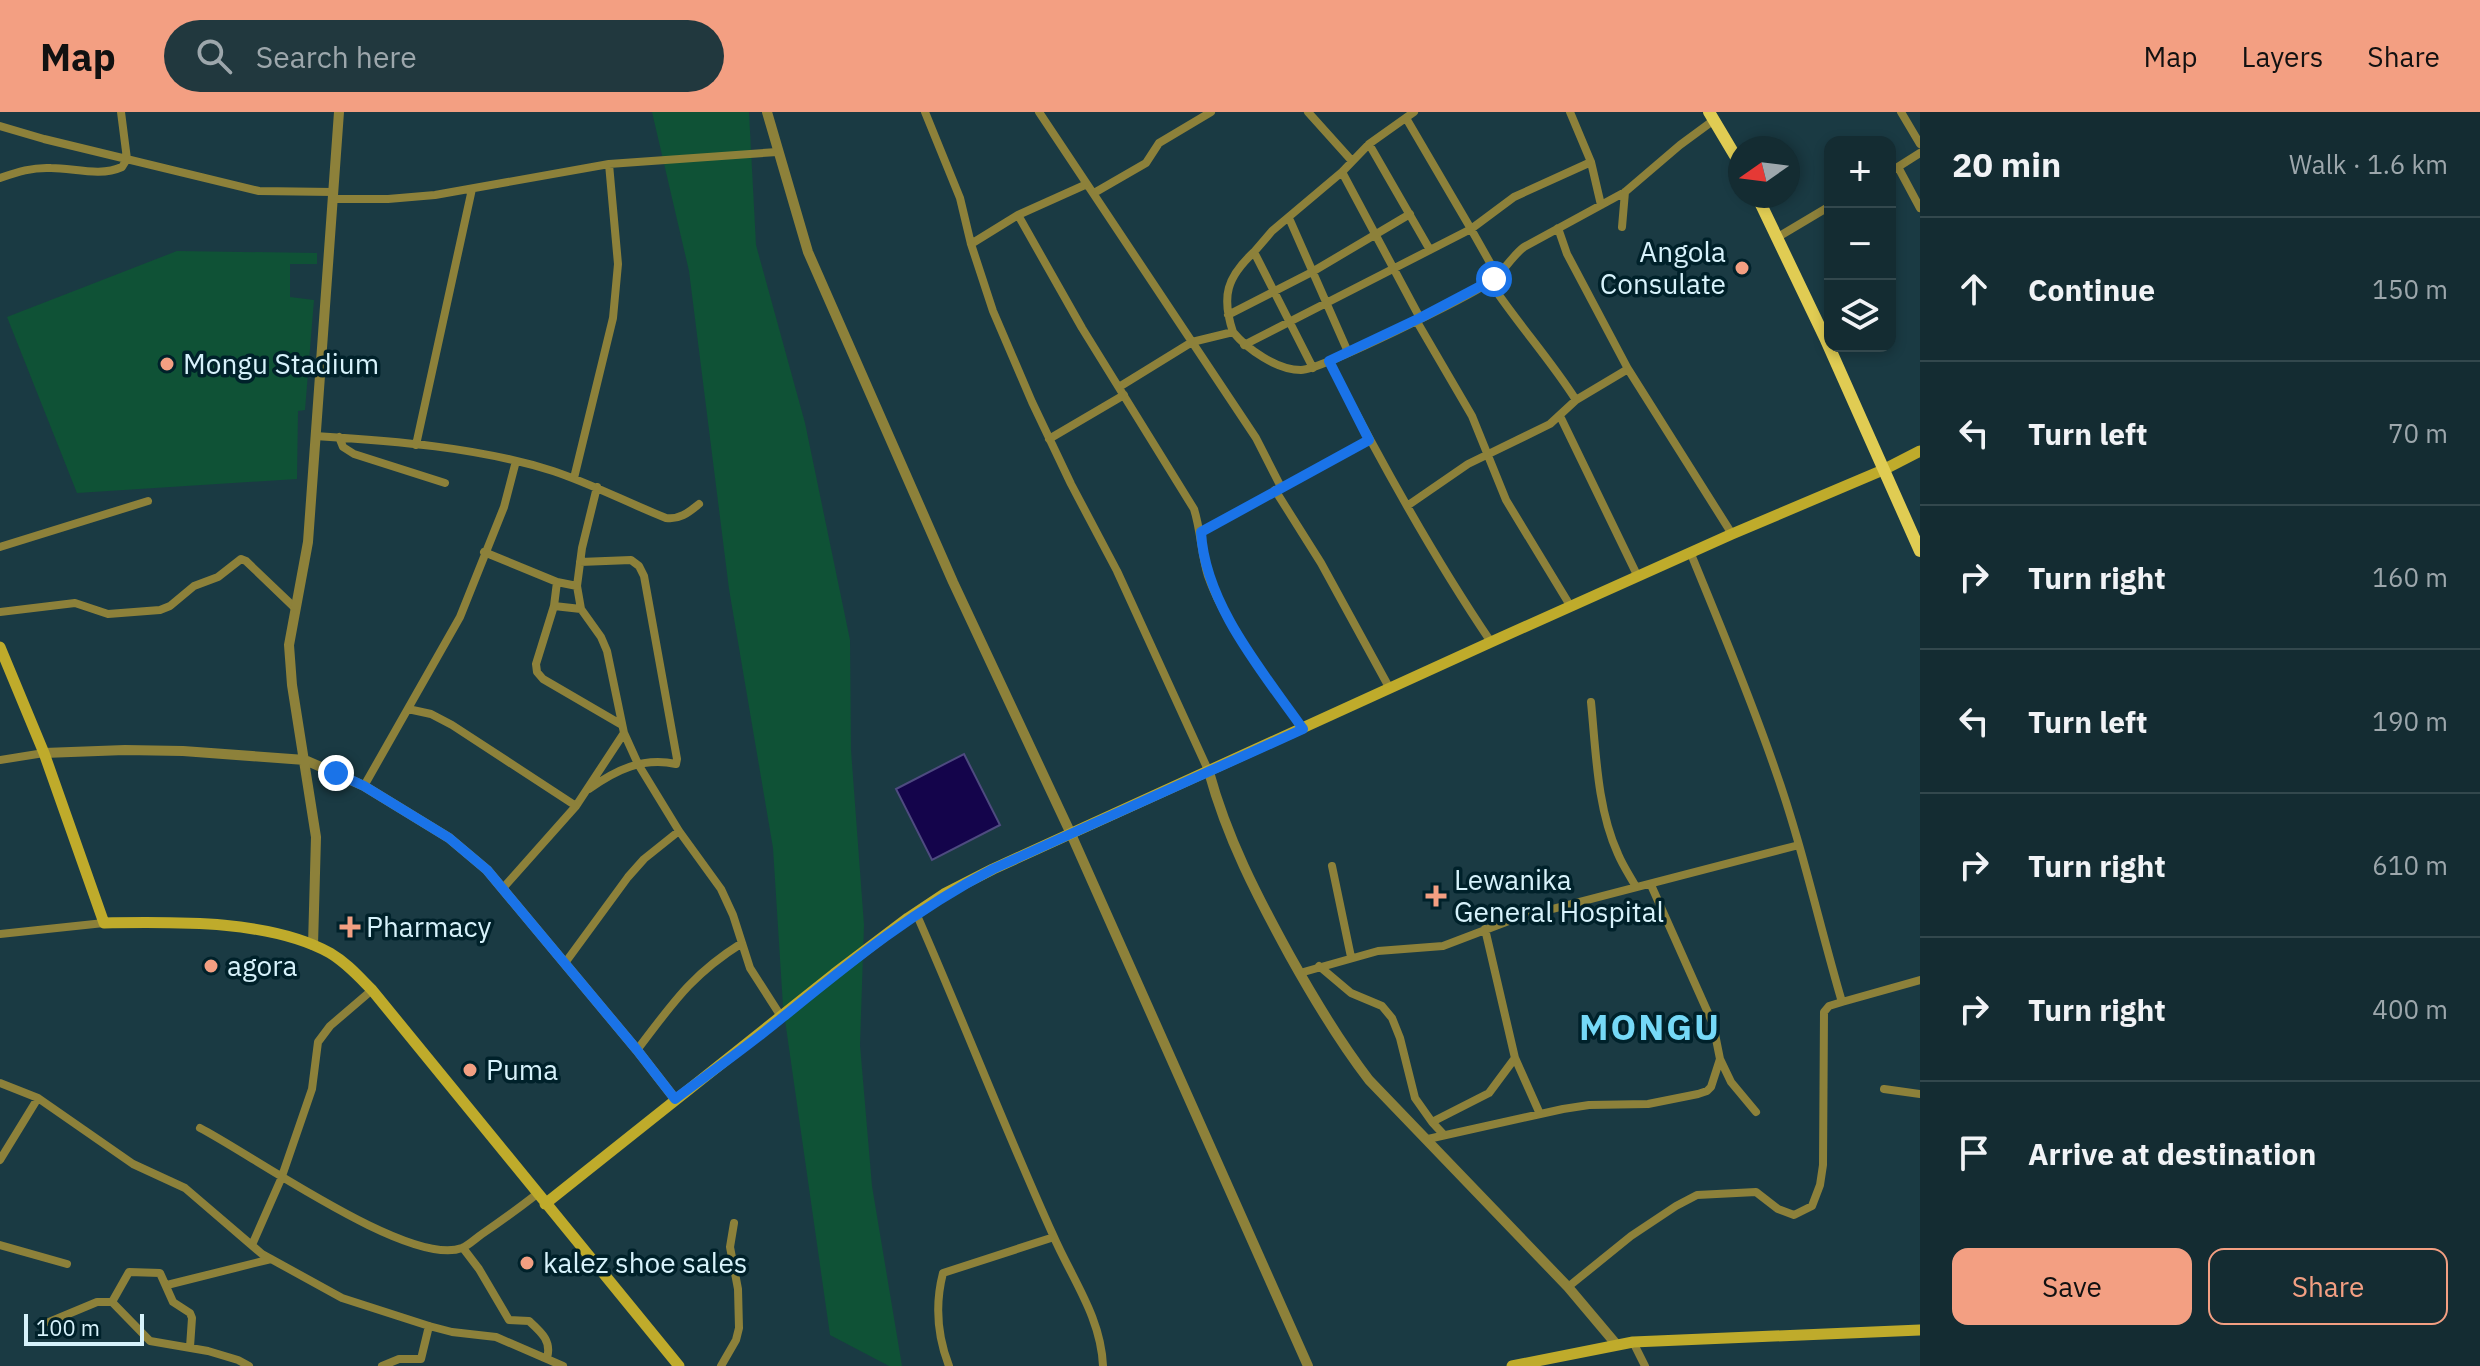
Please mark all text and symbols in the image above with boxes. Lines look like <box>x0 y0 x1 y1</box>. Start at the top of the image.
search box <box>164 20 724 92</box>
text: Map <box>40 32 116 81</box>
icon: search <box>192 34 236 78</box>
text: Search here <box>256 37 417 76</box>
text: Map <box>2143 38 2197 75</box>
text: Layers <box>2241 38 2323 75</box>
text: Share <box>2367 38 2440 75</box>
north arrow <box>1728 136 1800 208</box>
map controls <box>1824 136 1896 352</box>
button: + <box>1824 136 1896 208</box>
text: 20 min <box>1952 142 2061 186</box>
text: Walk · 1.6 km <box>2289 147 2448 181</box>
button: − <box>1824 208 1896 280</box>
place label: Angola Consulate <box>1600 233 1726 302</box>
marker: Angola Consulate <box>1733 259 1751 277</box>
route start <box>1476 261 1512 297</box>
icon: ahead <box>1952 267 1996 311</box>
text: Continue <box>2028 270 2155 309</box>
text: 150 m <box>2372 272 2448 306</box>
button: layers <box>1824 280 1896 352</box>
place label: Mongu Stadium <box>183 345 379 382</box>
marker: Mongu Stadium <box>158 355 176 373</box>
icon: left <box>1952 411 1996 455</box>
text: Turn left <box>2028 414 2147 453</box>
text: 70 m <box>2388 416 2448 450</box>
icon: right <box>1952 555 1996 599</box>
text: Turn right <box>2028 558 2166 597</box>
text: 160 m <box>2372 560 2448 594</box>
icon: left <box>1952 699 1996 743</box>
text: Turn left <box>2028 702 2147 741</box>
text: 190 m <box>2372 704 2448 738</box>
route end <box>318 755 354 791</box>
icon: right <box>1952 843 1996 887</box>
text: Turn right <box>2028 846 2166 885</box>
text: 610 m <box>2372 848 2448 882</box>
place label: Lewanika General Hospital <box>1454 861 1664 930</box>
marker: Lewanika General Hospital <box>1425 885 1447 907</box>
place label: Pharmacy <box>366 908 492 945</box>
marker: Pharmacy <box>341 918 359 936</box>
place label: agora <box>227 947 297 984</box>
marker: agora <box>202 957 220 975</box>
icon: right <box>1952 987 1996 1031</box>
text: Turn right <box>2028 990 2166 1029</box>
text: 400 m <box>2372 992 2448 1026</box>
district label: MONGU <box>1579 1003 1721 1050</box>
place label: Puma <box>486 1051 558 1088</box>
marker: Puma <box>461 1061 479 1079</box>
icon: arrive <box>1952 1131 1996 1175</box>
text: Arrive at destination <box>2028 1134 2316 1173</box>
place label: kalez shoe sales <box>543 1244 747 1281</box>
button: Save <box>1952 1248 2192 1325</box>
button: Share <box>2208 1248 2448 1325</box>
marker: kalez shoe sales <box>518 1254 536 1272</box>
scale bar <box>24 1310 144 1346</box>
text: 100 m <box>36 1313 100 1342</box>

